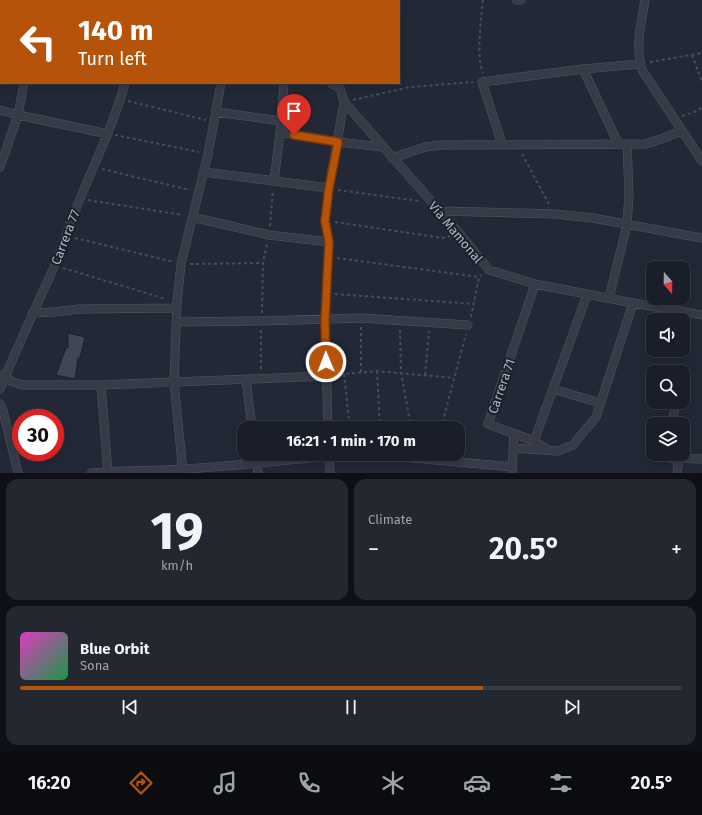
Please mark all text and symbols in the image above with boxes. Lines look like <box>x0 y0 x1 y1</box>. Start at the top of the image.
text: 140 m <box>78 14 154 47</box>
icon: left <box>12 16 64 68</box>
text: Turn left <box>78 48 147 70</box>
pin <box>277 94 311 135</box>
icon: arrive <box>283 100 305 122</box>
street label: Vía Mamonal <box>425 198 486 266</box>
street label: Carrera 77 <box>48 207 83 267</box>
north arrow <box>646 261 690 305</box>
map controls <box>646 261 690 461</box>
button: sound <box>646 313 690 357</box>
position arrow <box>305 341 347 383</box>
street label: Carrera 71 <box>485 357 518 416</box>
button: search <box>646 365 690 409</box>
speed limit sign: 30 <box>12 409 64 461</box>
button: layers <box>646 417 690 461</box>
text: 16:21 · 1 min · 170 m <box>286 432 416 450</box>
text: 19 <box>150 500 204 563</box>
text: Climate <box>368 512 412 527</box>
text: 20.5° <box>489 531 561 567</box>
text: − <box>368 536 379 563</box>
text: + <box>671 536 682 563</box>
text: km/h <box>161 558 193 573</box>
text: Blue Orbit <box>80 640 149 658</box>
text: Sona <box>80 658 109 673</box>
icon: previous <box>119 696 141 718</box>
icon: pause <box>340 696 362 718</box>
icon: next <box>561 696 583 718</box>
icon: directions <box>127 769 155 797</box>
icon: music <box>211 769 239 797</box>
icon: phone <box>295 769 323 797</box>
icon: climate <box>379 769 407 797</box>
icon: car <box>463 769 491 797</box>
icon: filters <box>547 769 575 797</box>
text: 16:20 <box>28 772 71 794</box>
text: 20.5° <box>631 772 674 794</box>

